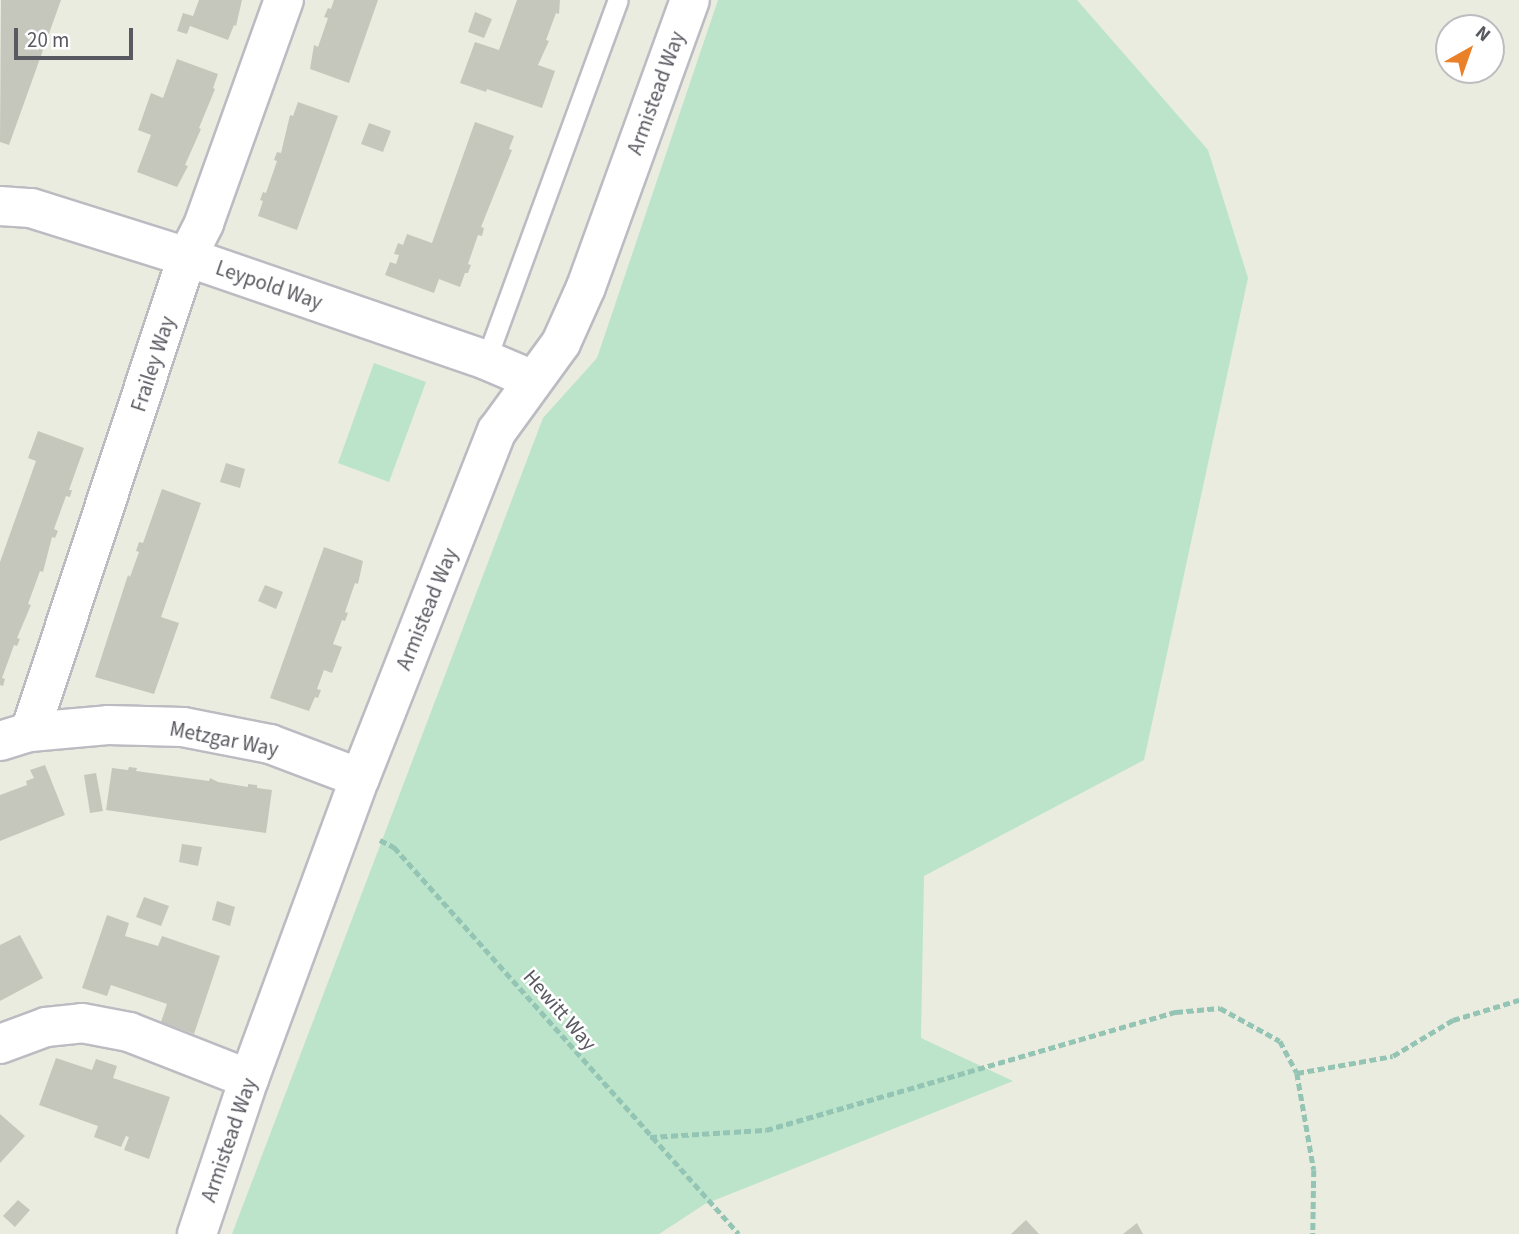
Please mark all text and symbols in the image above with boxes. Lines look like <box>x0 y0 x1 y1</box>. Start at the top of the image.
scale bar <box>18 14 136 58</box>
north arrow <box>1435 14 1505 84</box>
text: N <box>1469 20 1496 48</box>
text: 20 m <box>27 25 69 55</box>
street label: Armistead Way <box>622 28 690 158</box>
street label: Leypold Way <box>212 255 326 315</box>
street label: Frailey Way <box>126 313 180 415</box>
street label: Armistead Way <box>391 544 463 674</box>
street label: Metzgar Way <box>167 716 281 762</box>
street label: Hewitt Way <box>518 964 602 1056</box>
street label: Armistead Way <box>196 1075 262 1205</box>

